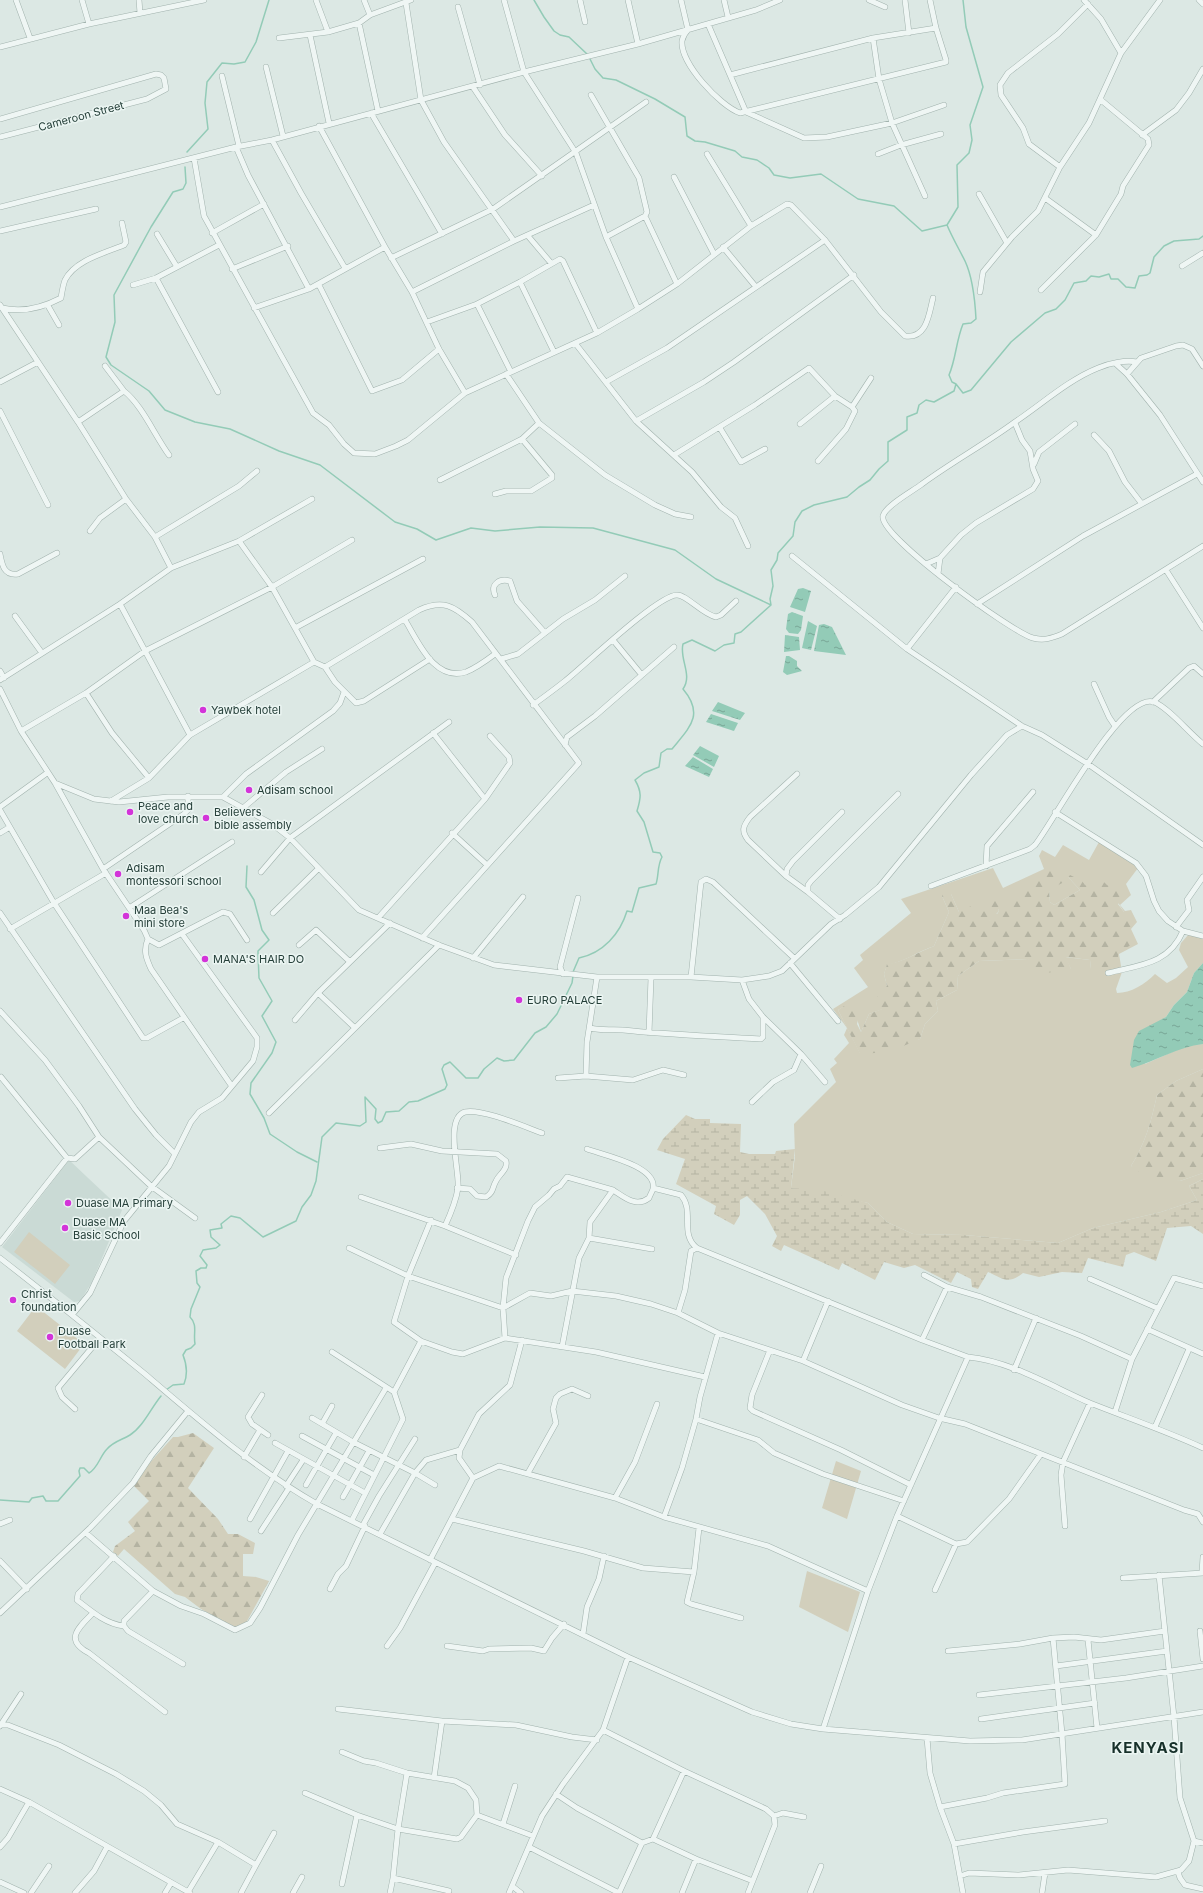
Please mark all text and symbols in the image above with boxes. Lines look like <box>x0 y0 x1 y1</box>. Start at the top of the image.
street label: Cameroon Street <box>37 98 126 134</box>
place label: Yawbek hotel <box>211 703 281 717</box>
marker: Yawbek hotel <box>198 705 208 715</box>
place label: Adisam school <box>257 783 333 797</box>
marker: Adisam school <box>244 785 254 795</box>
place label: Peace and love church <box>138 799 199 826</box>
place label: Believers bible assembly <box>214 805 292 832</box>
marker: Peace and love church <box>125 807 135 817</box>
marker: Believers bible assembly <box>201 813 211 823</box>
place label: Adisam montessori school <box>126 861 221 888</box>
marker: Adisam montessori school <box>113 869 123 879</box>
place label: Maa Bea's mini store <box>134 903 189 930</box>
marker: Maa Bea's mini store <box>121 911 131 921</box>
place label: MANA'S HAIR DO <box>213 952 304 966</box>
marker: MANA'S HAIR DO <box>200 954 210 964</box>
place label: EURO PALACE <box>527 993 602 1007</box>
marker: EURO PALACE <box>514 995 524 1005</box>
place label: Duase MA Primary <box>76 1196 173 1210</box>
marker: Duase MA Primary <box>63 1198 73 1208</box>
place label: Duase MA Basic School <box>73 1215 140 1242</box>
marker: Duase MA Basic School <box>60 1223 70 1233</box>
place label: Christ foundation <box>21 1287 77 1314</box>
marker: Christ foundation <box>8 1295 18 1305</box>
place label: Duase Football Park <box>58 1324 126 1351</box>
marker: Duase Football Park <box>45 1332 55 1342</box>
district label: KENYASI <box>1111 1738 1185 1757</box>

